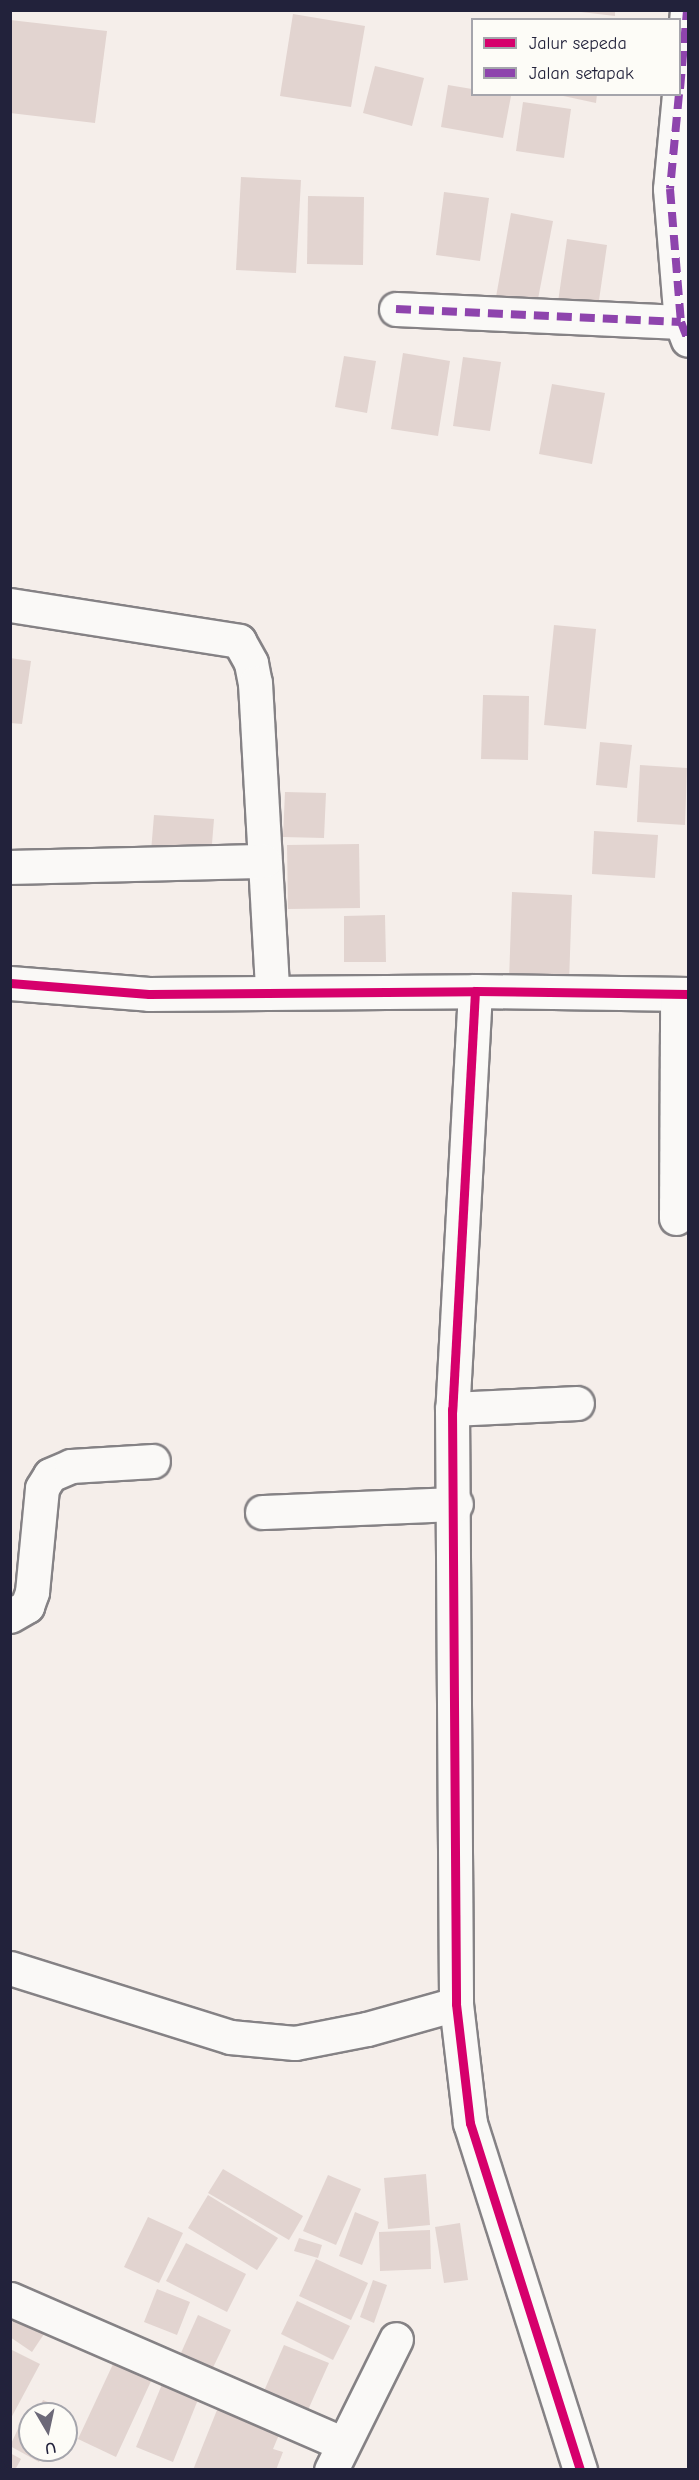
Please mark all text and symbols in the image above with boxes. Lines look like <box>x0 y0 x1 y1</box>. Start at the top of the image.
legend <box>471 18 681 96</box>
text: Jalur sepeda <box>529 33 627 54</box>
text: Jalan setapak <box>529 63 634 84</box>
north arrow <box>18 2402 78 2462</box>
text: U <box>44 2438 57 2458</box>

